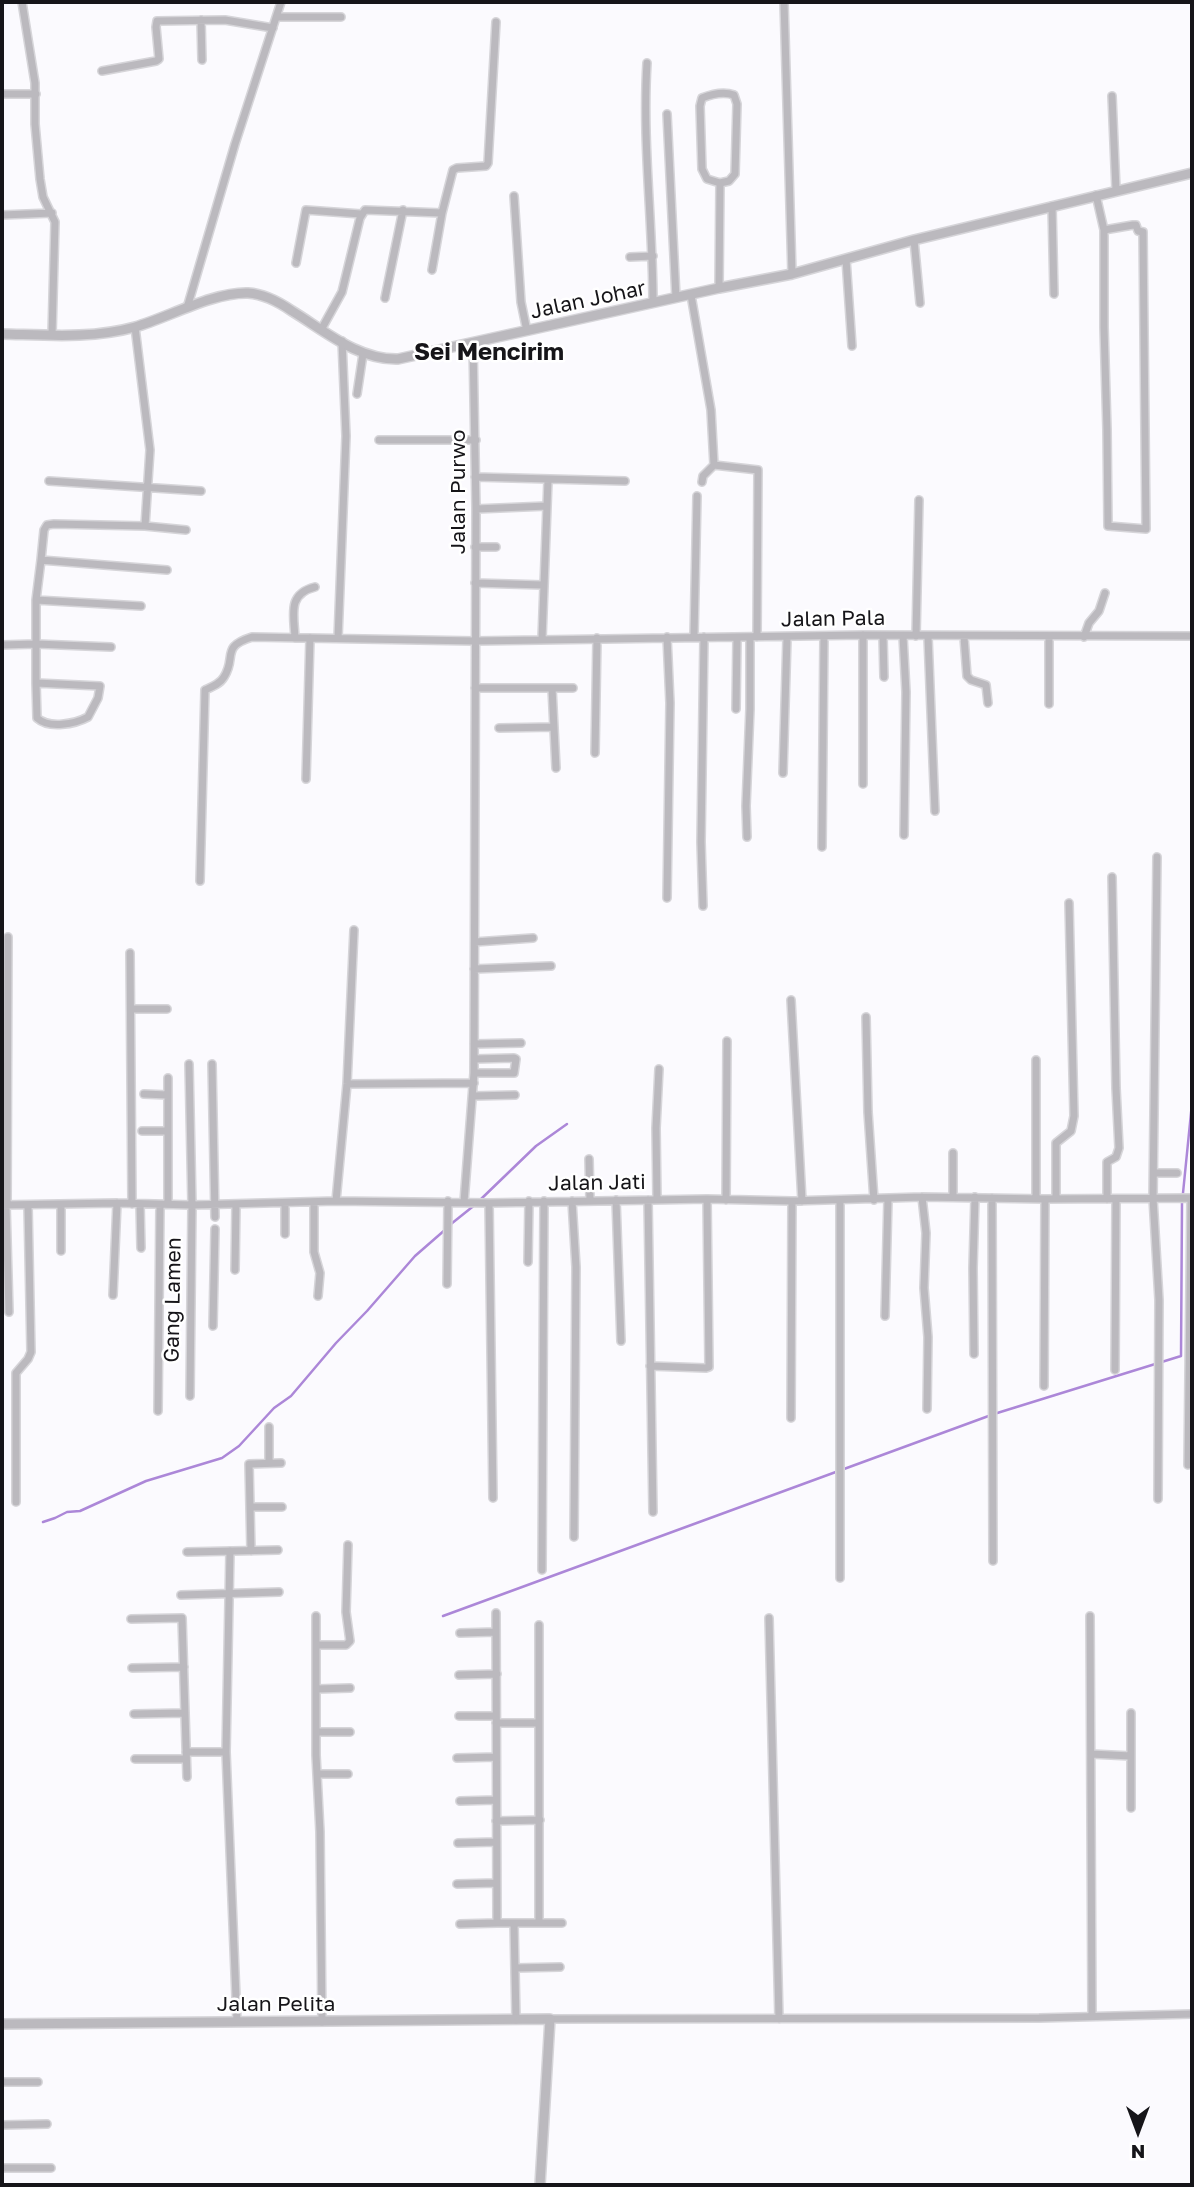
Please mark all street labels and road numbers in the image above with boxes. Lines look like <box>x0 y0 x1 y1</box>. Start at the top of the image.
street label: Jalan Johar <box>528 275 648 325</box>
street label: Jalan Purwo <box>445 430 471 554</box>
street label: Jalan Pala <box>781 605 885 633</box>
street label: Jalan Jati <box>548 1170 646 1196</box>
street label: Gang Lamen <box>159 1237 187 1363</box>
street label: Jalan Pelita <box>217 1991 335 2017</box>

